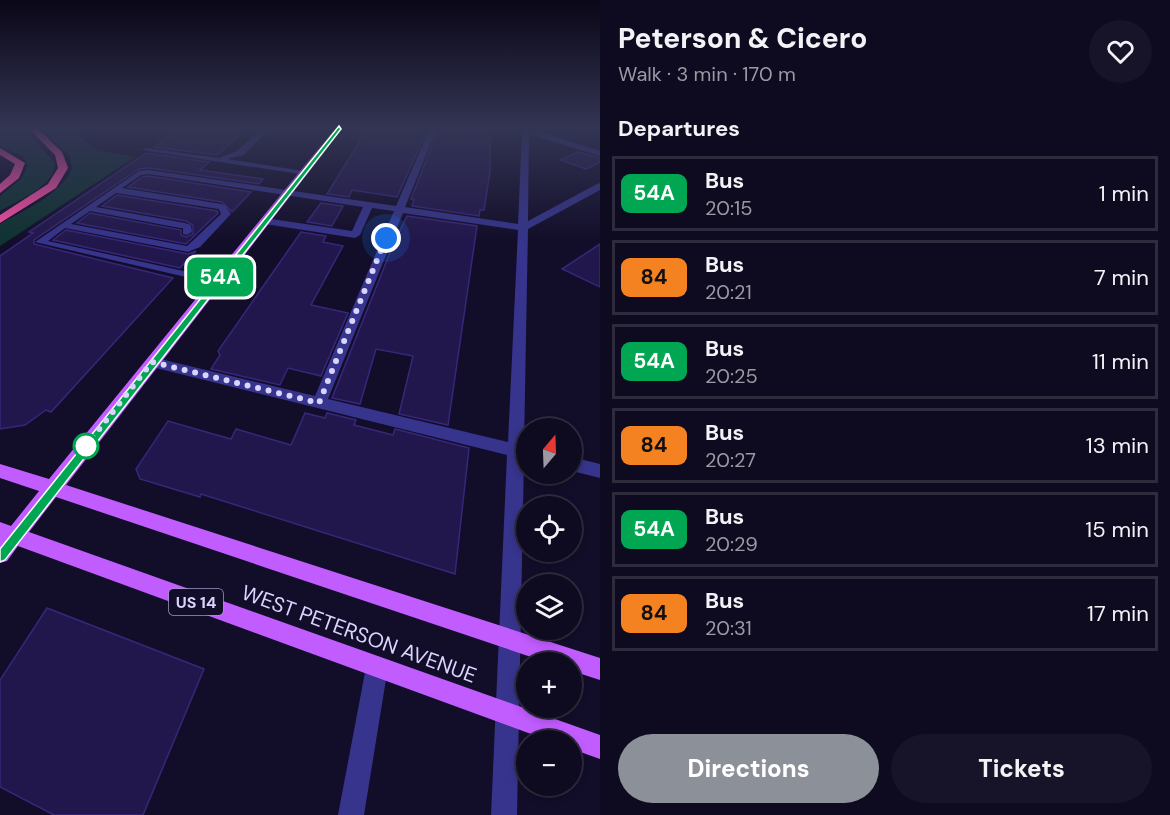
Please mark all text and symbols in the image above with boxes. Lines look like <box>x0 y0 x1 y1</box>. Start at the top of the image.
text: Peterson & Cicero <box>618 20 867 57</box>
button: heart <box>1089 20 1152 83</box>
text: Walk · 3 min · 170 m <box>618 61 796 87</box>
text: Departures <box>618 114 740 143</box>
text: Bus <box>705 166 744 195</box>
text: 54A <box>633 179 675 207</box>
text: 1 min <box>1099 179 1149 208</box>
text: 20:15 <box>705 195 752 221</box>
your location <box>371 223 401 253</box>
text: Bus <box>705 250 744 279</box>
line badge: 54A <box>186 258 254 296</box>
text: 54A <box>199 263 241 291</box>
text: 84 <box>641 263 667 291</box>
text: 7 min <box>1094 263 1149 292</box>
text: 20:21 <box>705 279 752 305</box>
text: Bus <box>705 334 744 363</box>
text: 54A <box>633 347 675 375</box>
text: 11 min <box>1092 347 1149 376</box>
text: 20:25 <box>705 363 758 389</box>
north arrow <box>516 418 582 484</box>
map controls <box>516 418 582 796</box>
text: Bus <box>705 418 744 447</box>
text: 84 <box>641 431 667 459</box>
text: 13 min <box>1086 431 1149 460</box>
unlabelled marker <box>73 433 99 459</box>
text: 20:27 <box>705 447 756 473</box>
button: locate <box>516 496 582 562</box>
text: Bus <box>705 502 744 531</box>
text: 54A <box>633 515 675 543</box>
text: 15 min <box>1085 515 1149 544</box>
text: 20:29 <box>705 531 758 557</box>
button: layers <box>516 574 582 640</box>
street label: WEST PETERSON AVENUE <box>238 578 480 690</box>
text: Bus <box>705 586 744 615</box>
road number: US 14 <box>169 589 223 615</box>
text: 84 <box>641 599 667 627</box>
text: 17 min <box>1087 599 1149 628</box>
text: 20:31 <box>705 615 752 641</box>
button: + <box>516 652 582 718</box>
button: − <box>516 730 582 796</box>
button: Directions <box>618 734 879 803</box>
button: Tickets <box>891 734 1152 803</box>

